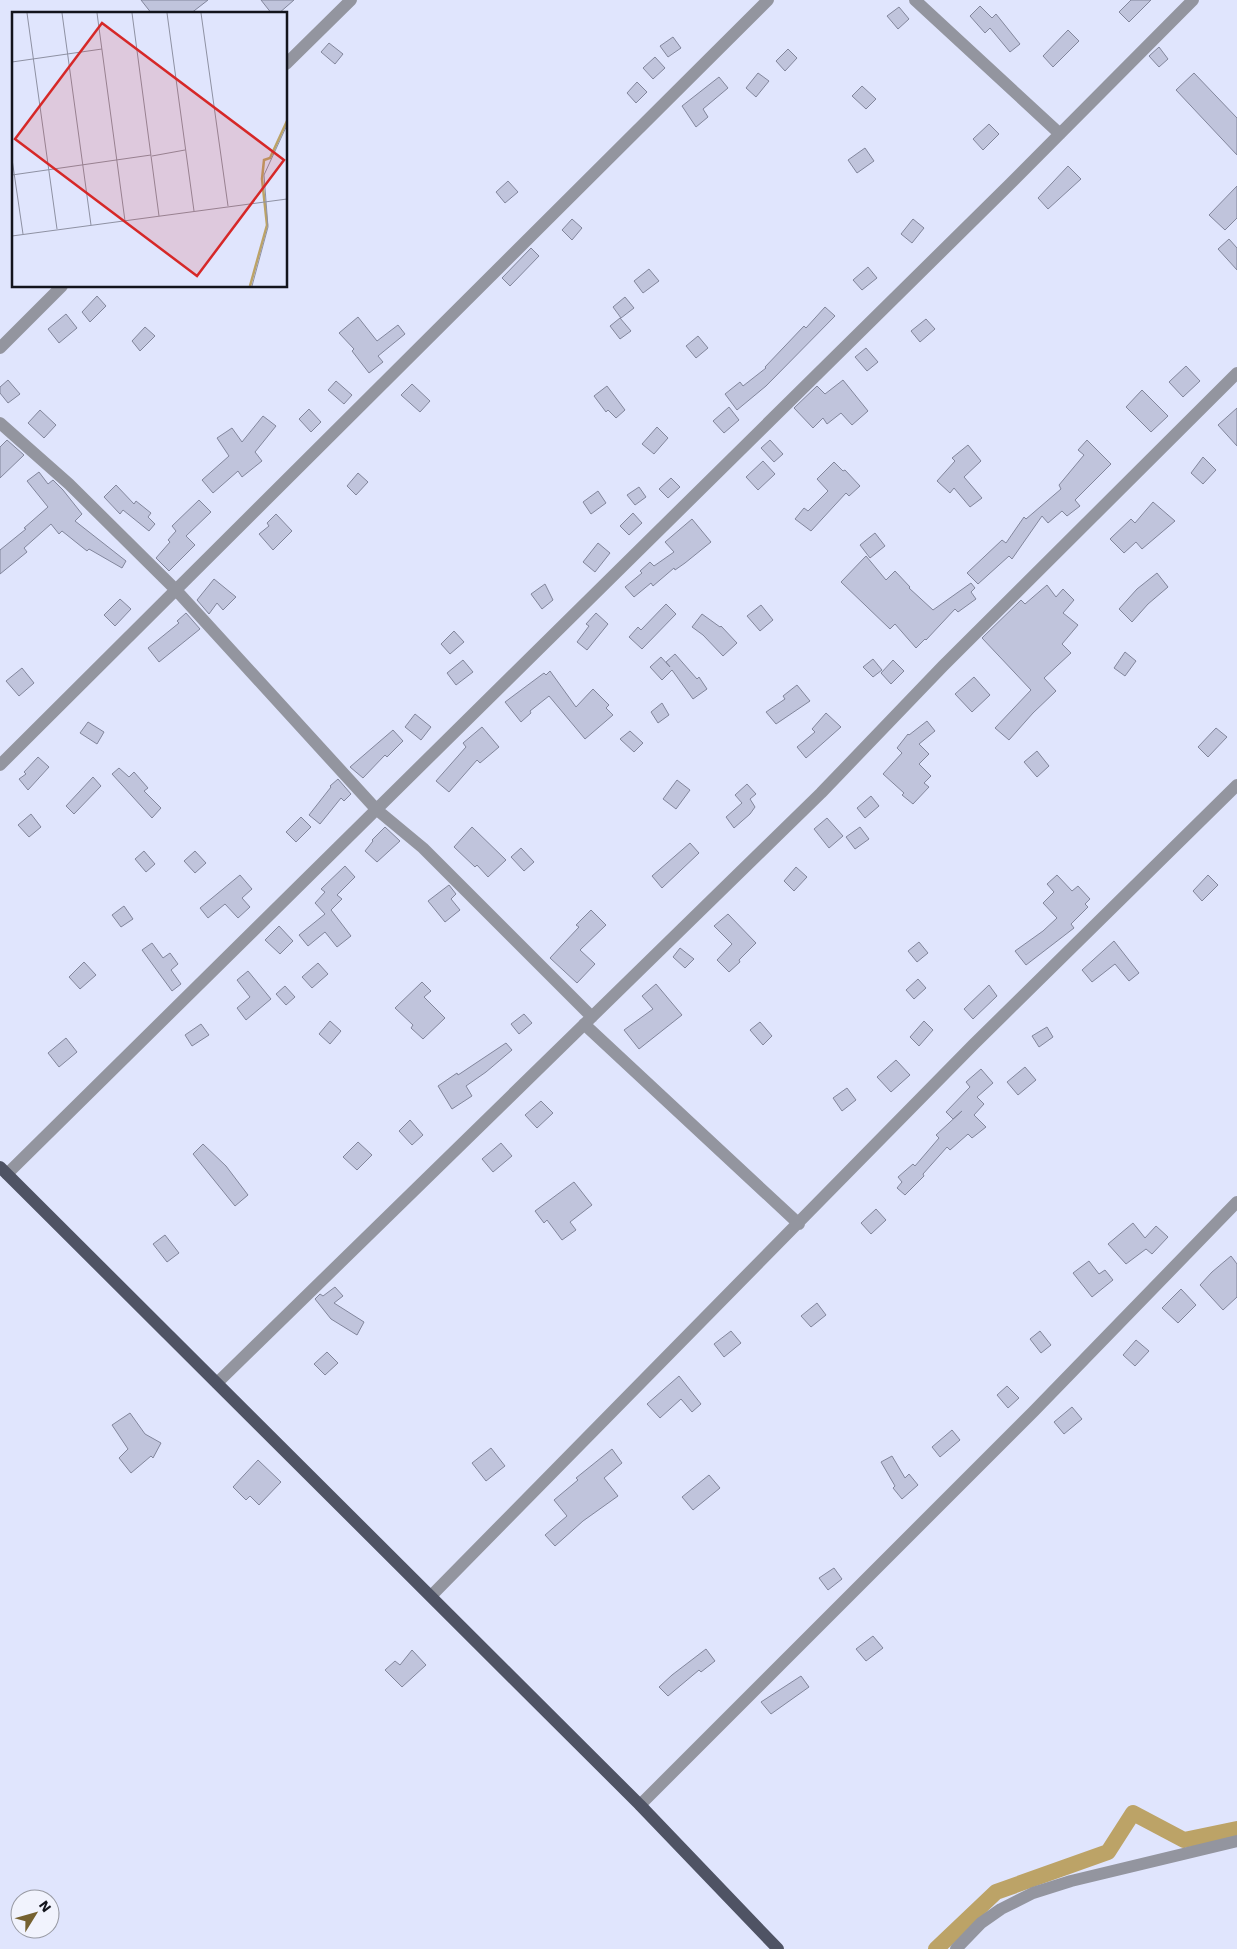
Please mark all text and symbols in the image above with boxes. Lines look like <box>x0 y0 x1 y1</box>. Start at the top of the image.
inset map <box>12 12 288 288</box>
north arrow <box>10 1889 60 1939</box>
text: N <box>36 1897 55 1915</box>

